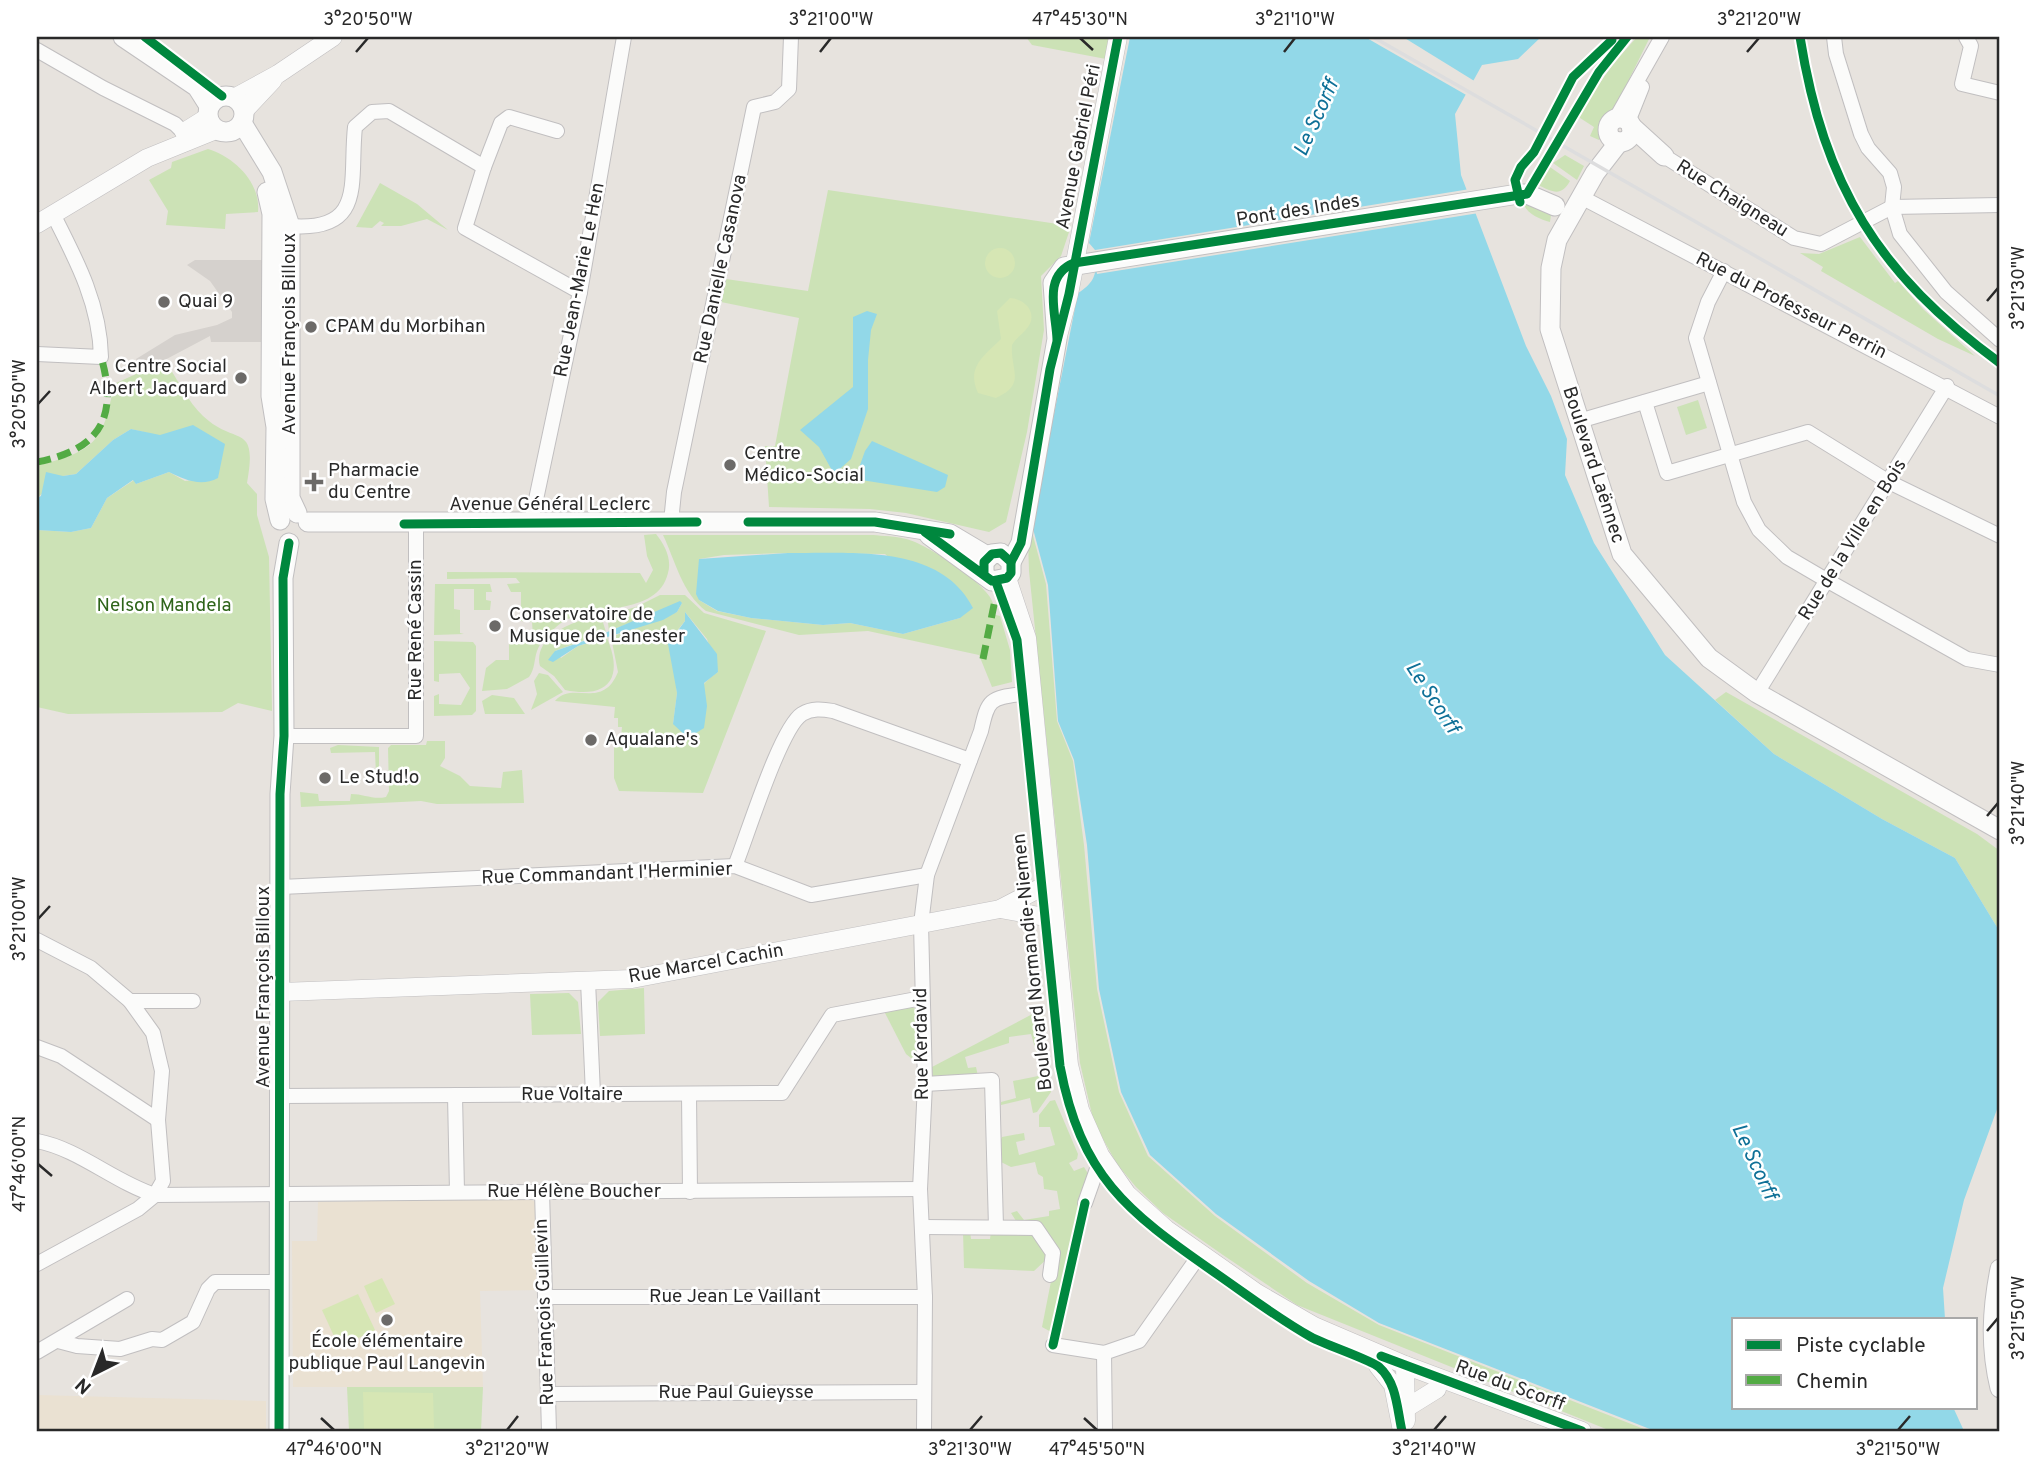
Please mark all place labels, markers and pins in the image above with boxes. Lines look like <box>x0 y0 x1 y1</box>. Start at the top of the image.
place label: Quai 9 <box>178 290 233 314</box>
marker: Quai 9 <box>156 294 172 310</box>
place label: CPAM du Morbihan <box>325 315 486 339</box>
marker: CPAM du Morbihan <box>303 319 319 335</box>
place label: Centre Social Albert Jacquard <box>89 355 227 401</box>
marker: Centre Social Albert Jacquard <box>233 370 249 386</box>
place label: Centre Médico-Social <box>744 442 864 488</box>
marker: Centre Médico-Social <box>722 457 738 473</box>
place label: Pharmacie du Centre <box>328 459 419 505</box>
marker: Pharmacie du Centre <box>306 474 322 490</box>
place label: Conservatoire de Musique de Lanester <box>509 603 686 649</box>
marker: Conservatoire de Musique de Lanester <box>487 618 503 634</box>
place label: Aqualane's <box>605 728 699 752</box>
marker: Aqualane's <box>583 732 599 748</box>
place label: Le Stud!o <box>339 766 419 790</box>
marker: Le Stud!o <box>317 770 333 786</box>
marker: École élémentaire publique Paul Langevin <box>379 1312 395 1328</box>
place label: École élémentaire publique Paul Langevin <box>288 1329 486 1376</box>

